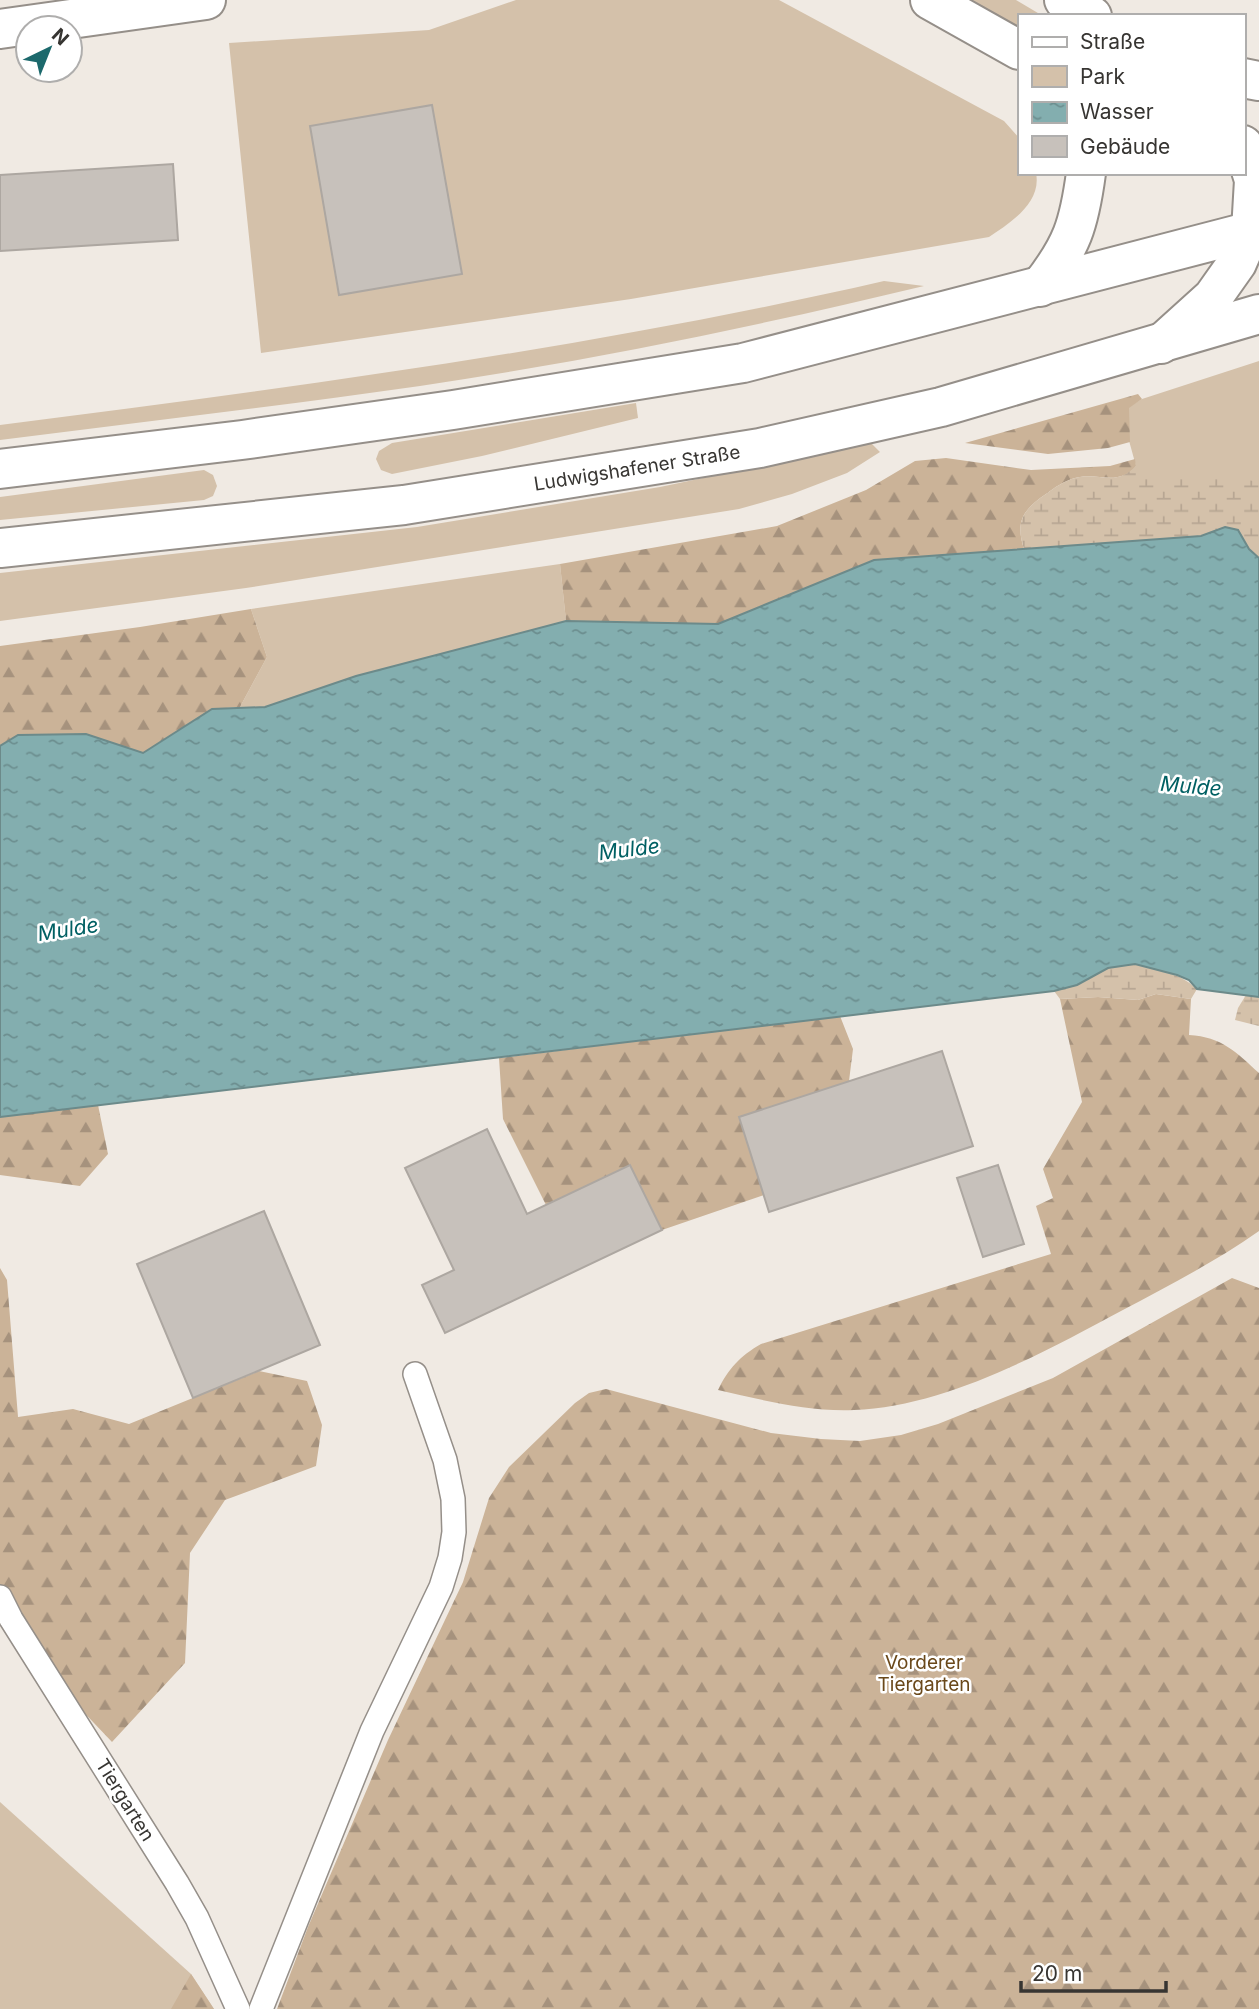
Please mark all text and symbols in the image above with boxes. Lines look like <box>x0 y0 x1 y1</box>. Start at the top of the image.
north arrow <box>14 14 84 84</box>
legend <box>1018 14 1245 175</box>
text: N <box>47 24 73 50</box>
text: Straße <box>1080 29 1145 54</box>
text: Park <box>1080 64 1125 89</box>
text: Wasser <box>1080 99 1154 124</box>
text: Gebäude <box>1080 134 1170 159</box>
street label: Ludwigshafener Straße <box>532 440 742 496</box>
water label: Mulde <box>1159 771 1223 801</box>
water label: Mulde <box>597 833 661 865</box>
water label: Mulde <box>36 912 100 946</box>
park label: Vorderer Tiergarten <box>878 1651 970 1696</box>
street label: Tiergarten <box>91 1755 159 1845</box>
scale bar <box>1021 1950 1166 1994</box>
text: 20 m <box>1032 1961 1082 1986</box>

